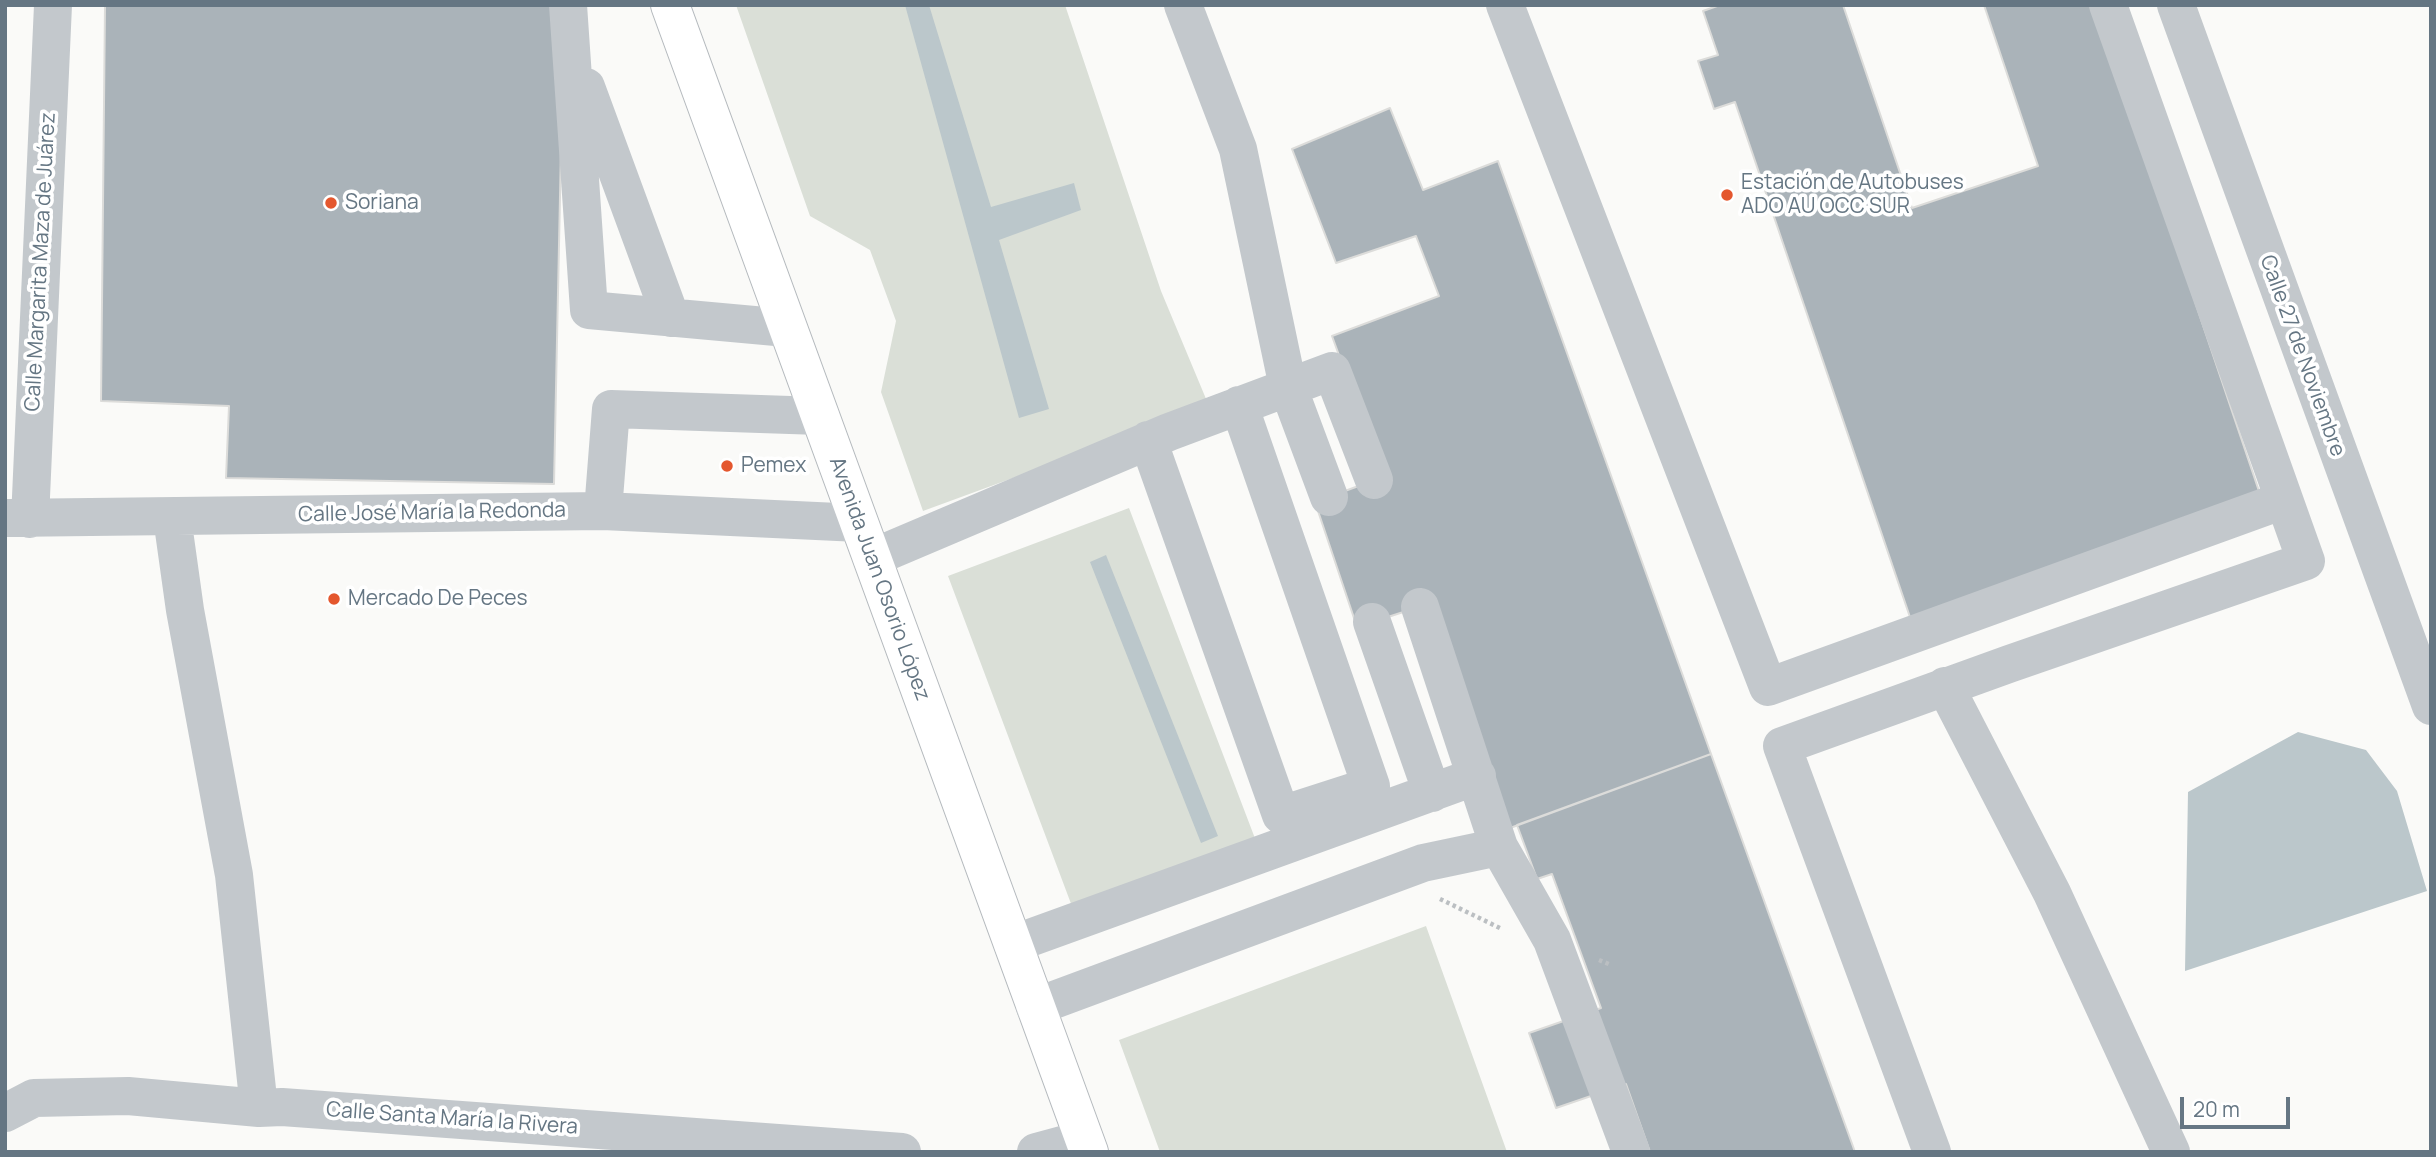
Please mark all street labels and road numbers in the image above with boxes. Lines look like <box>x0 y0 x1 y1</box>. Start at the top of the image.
street label: Calle Margarita Maza de Juárez <box>21 112 61 412</box>
street label: Calle 27 de Noviembre <box>2254 252 2350 460</box>
street label: Avenida Juan Osorio López <box>823 454 935 704</box>
street label: Calle José María la Redonda <box>298 498 566 528</box>
street label: Calle Santa María la Rivera <box>325 1098 579 1140</box>

